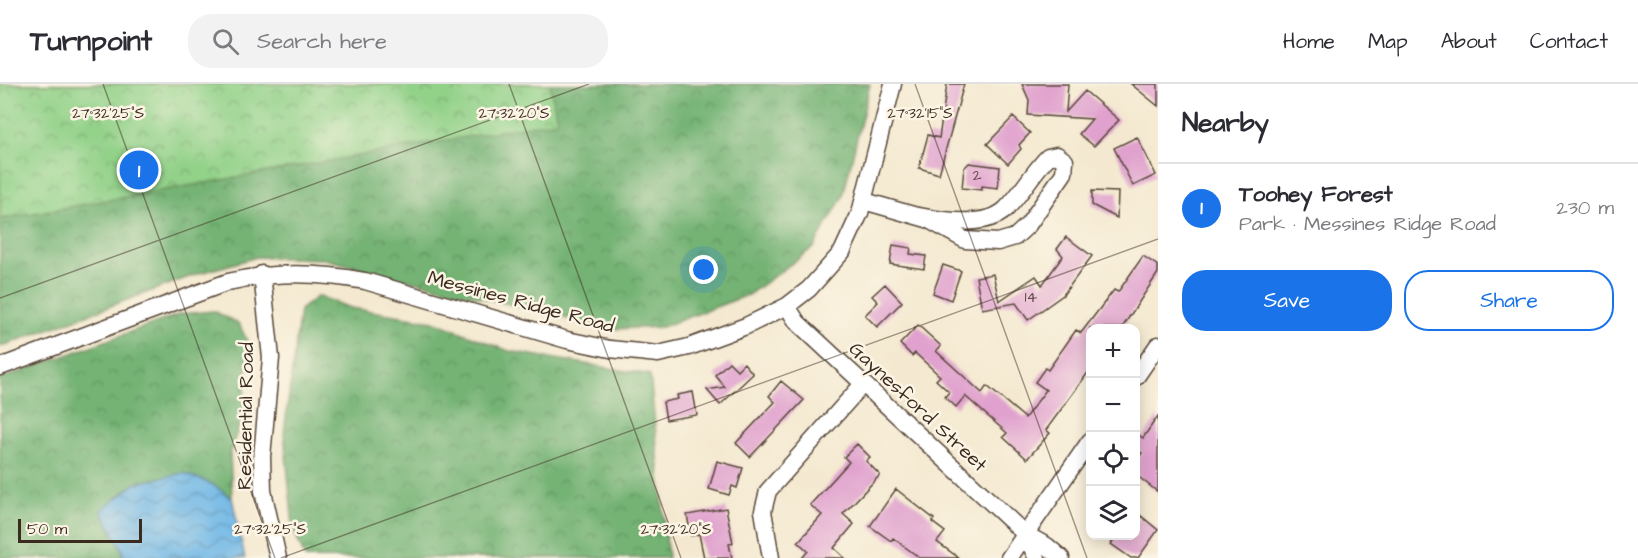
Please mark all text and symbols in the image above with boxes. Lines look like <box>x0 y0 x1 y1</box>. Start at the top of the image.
search box <box>188 14 608 68</box>
text: Turnpoint <box>30 22 152 61</box>
icon: search <box>209 25 242 58</box>
text: Search here <box>257 26 387 57</box>
text: Home <box>1283 27 1335 56</box>
text: Map <box>1368 27 1408 56</box>
text: About <box>1441 27 1497 56</box>
text: Contact <box>1530 27 1608 56</box>
text: 27°32'25"S <box>72 103 144 124</box>
text: 27°32'20"S <box>479 103 550 124</box>
text: 27°32'15"S <box>887 103 953 124</box>
text: Nearby <box>1182 105 1269 141</box>
pin: 1 <box>120 148 158 193</box>
house number: 2 <box>972 164 982 186</box>
text: Toohey Forest <box>1239 179 1393 210</box>
text: 1 <box>1200 194 1203 222</box>
text: 230 m <box>1556 194 1614 222</box>
text: Park · Messines Ridge Road <box>1239 210 1496 238</box>
your location <box>689 255 718 284</box>
street label: Messines Ridge Road <box>424 264 617 341</box>
button: Save <box>1182 270 1392 331</box>
button: Share <box>1404 270 1614 331</box>
house number: 14 <box>1025 286 1038 308</box>
map controls <box>1086 324 1140 540</box>
button: + <box>1086 324 1140 378</box>
street label: Gaynesford Street <box>842 335 993 479</box>
street label: Residential Road <box>231 342 261 490</box>
button: − <box>1086 378 1140 432</box>
button: locate <box>1086 432 1140 486</box>
button: layers <box>1086 486 1140 540</box>
scale bar <box>18 516 142 544</box>
text: 50 m <box>27 518 67 540</box>
text: 27°32'25"S <box>234 519 306 540</box>
text: 27°32'20"S <box>641 519 712 540</box>

